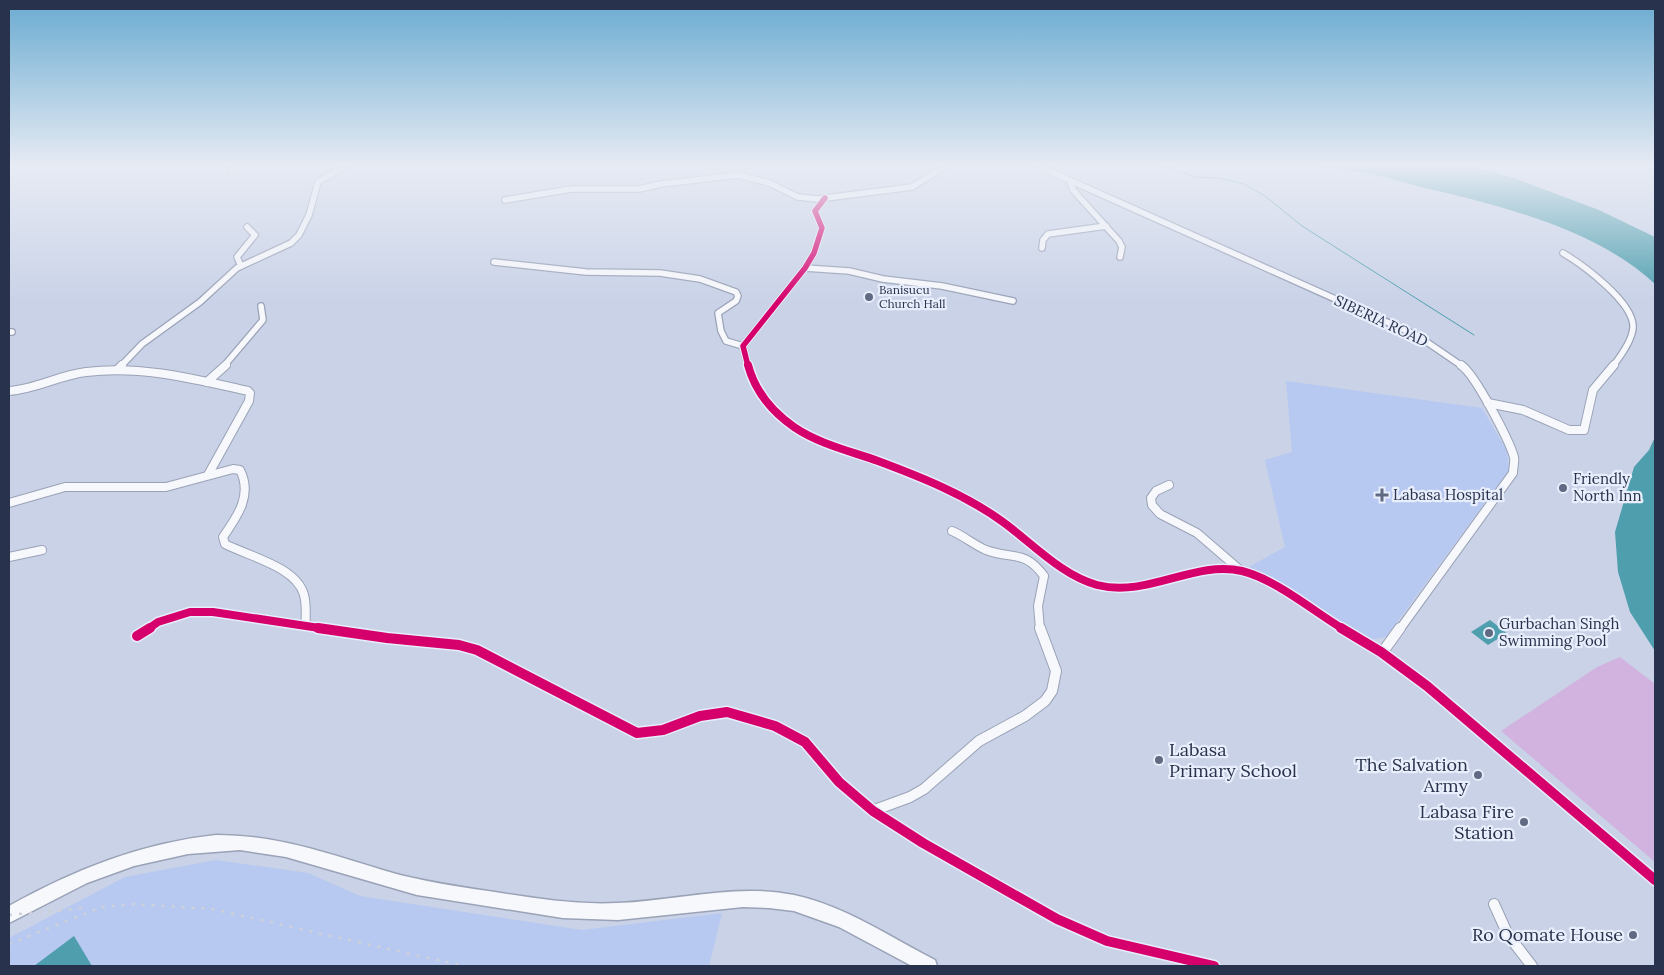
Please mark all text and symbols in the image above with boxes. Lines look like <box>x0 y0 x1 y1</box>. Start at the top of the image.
place label: Banisucu Church Hall <box>879 282 946 311</box>
street label: SIBERIA ROAD <box>1331 290 1431 351</box>
marker: Banisucu Church Hall <box>863 291 875 303</box>
place label: Friendly North Inn <box>1573 469 1642 505</box>
marker: Friendly North Inn <box>1557 482 1569 494</box>
place label: Labasa Hospital <box>1393 485 1503 504</box>
marker: Labasa Hospital <box>1375 488 1389 502</box>
place label: Gurbachan Singh Swimming Pool <box>1499 614 1619 650</box>
marker: Gurbachan Singh Swimming Pool <box>1483 627 1495 639</box>
place label: Labasa Primary School <box>1169 738 1297 782</box>
place label: The Salvation Army <box>1355 753 1468 797</box>
marker: Labasa Primary School <box>1153 754 1165 766</box>
marker: The Salvation Army <box>1472 769 1484 781</box>
place label: Labasa Fire Station <box>1420 800 1514 844</box>
marker: Labasa Fire Station <box>1518 816 1530 828</box>
place label: Ro Qomate House <box>1472 923 1623 946</box>
marker: Ro Qomate House <box>1627 929 1639 941</box>

